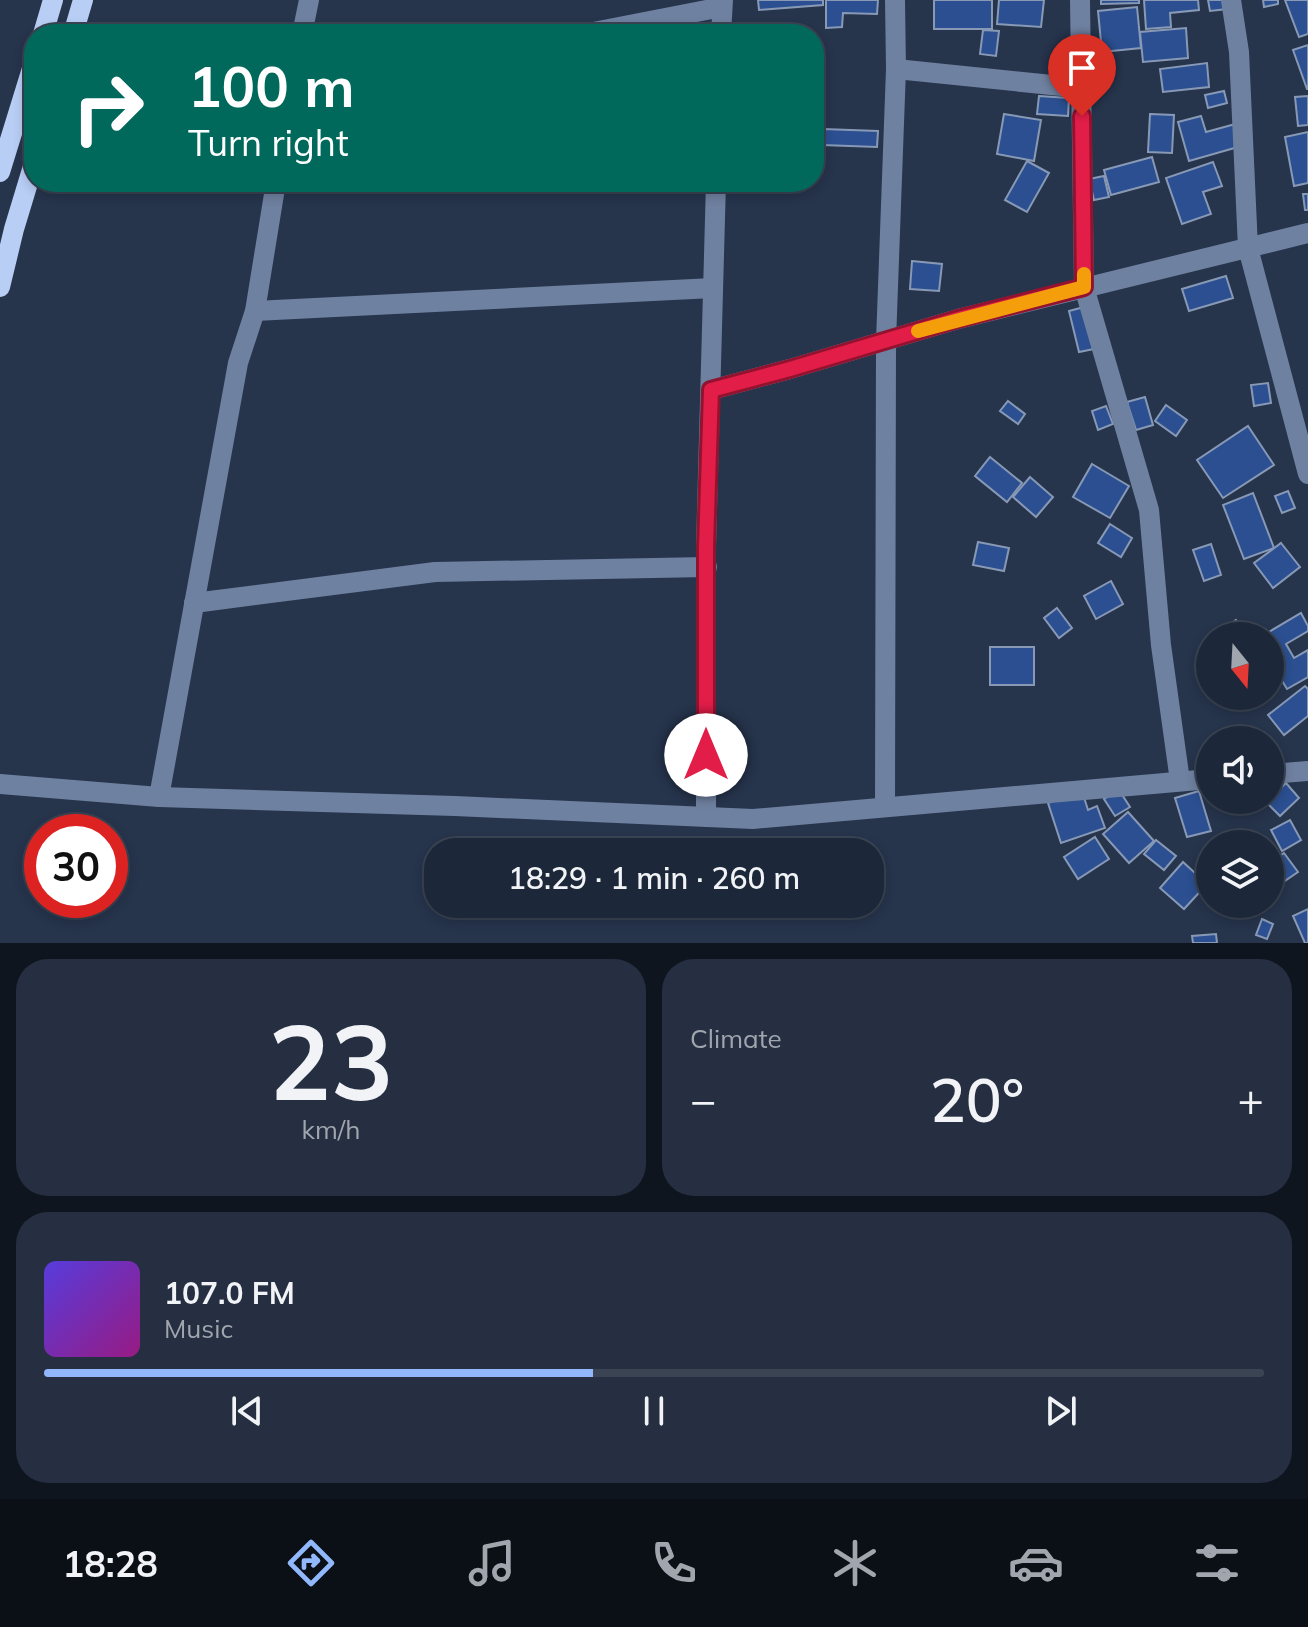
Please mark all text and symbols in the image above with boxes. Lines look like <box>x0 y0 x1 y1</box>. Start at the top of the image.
pin <box>1048 34 1116 116</box>
icon: arrive <box>1060 46 1104 90</box>
text: 100 m <box>188 51 355 121</box>
icon: right <box>56 56 160 160</box>
text: Turn right <box>188 120 349 165</box>
north arrow <box>1196 622 1284 710</box>
map controls <box>1196 622 1284 918</box>
position arrow <box>664 713 748 797</box>
button: sound <box>1196 726 1284 814</box>
speed limit sign: 30 <box>24 814 128 918</box>
button: layers <box>1196 830 1284 918</box>
text: 18:29 · 1 min · 260 m <box>508 859 800 897</box>
text: 23 <box>269 995 393 1126</box>
text: Climate <box>690 1022 782 1055</box>
text: 20° <box>930 1062 1024 1137</box>
text: − <box>690 1072 716 1127</box>
text: + <box>1238 1072 1264 1127</box>
text: km/h <box>302 1113 360 1146</box>
text: 107.0 FM <box>164 1274 295 1312</box>
text: Music <box>164 1312 233 1345</box>
icon: previous <box>225 1389 269 1433</box>
icon: pause <box>632 1389 676 1433</box>
icon: next <box>1039 1389 1083 1433</box>
icon: directions <box>283 1535 339 1591</box>
icon: music <box>464 1535 520 1591</box>
icon: phone <box>646 1535 702 1591</box>
icon: climate <box>827 1535 883 1591</box>
icon: car <box>1008 1535 1064 1591</box>
icon: filters <box>1189 1535 1245 1591</box>
text: 18:28 <box>63 1541 158 1586</box>

